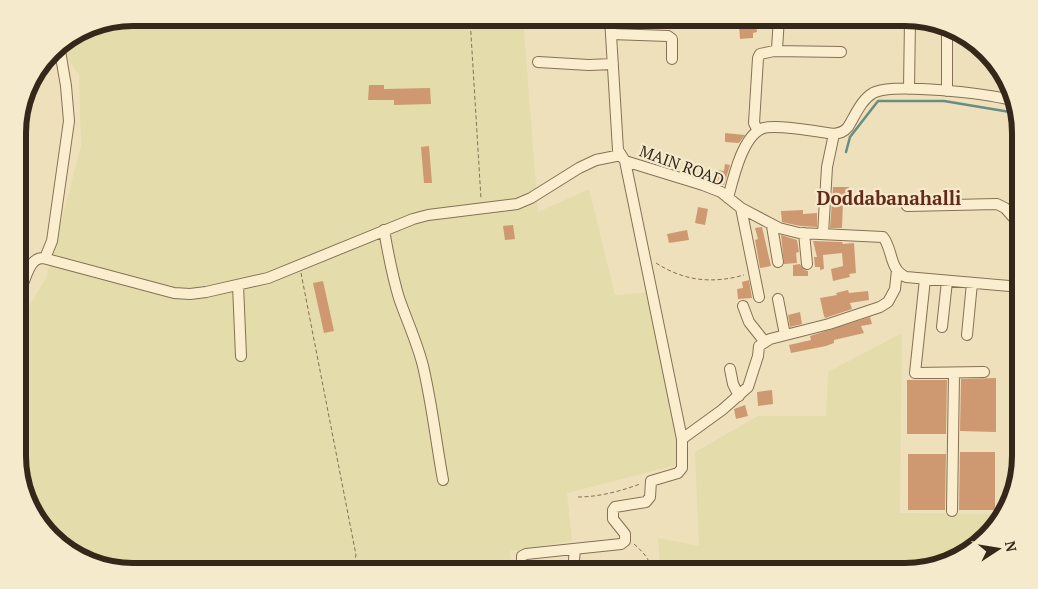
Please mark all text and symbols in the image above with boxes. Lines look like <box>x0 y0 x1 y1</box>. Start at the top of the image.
street label: MAIN ROAD <box>636 139 728 191</box>
district label: Doddabanahalli <box>817 185 961 210</box>
north arrow <box>973 524 1023 574</box>
text: N <box>1001 539 1022 554</box>

